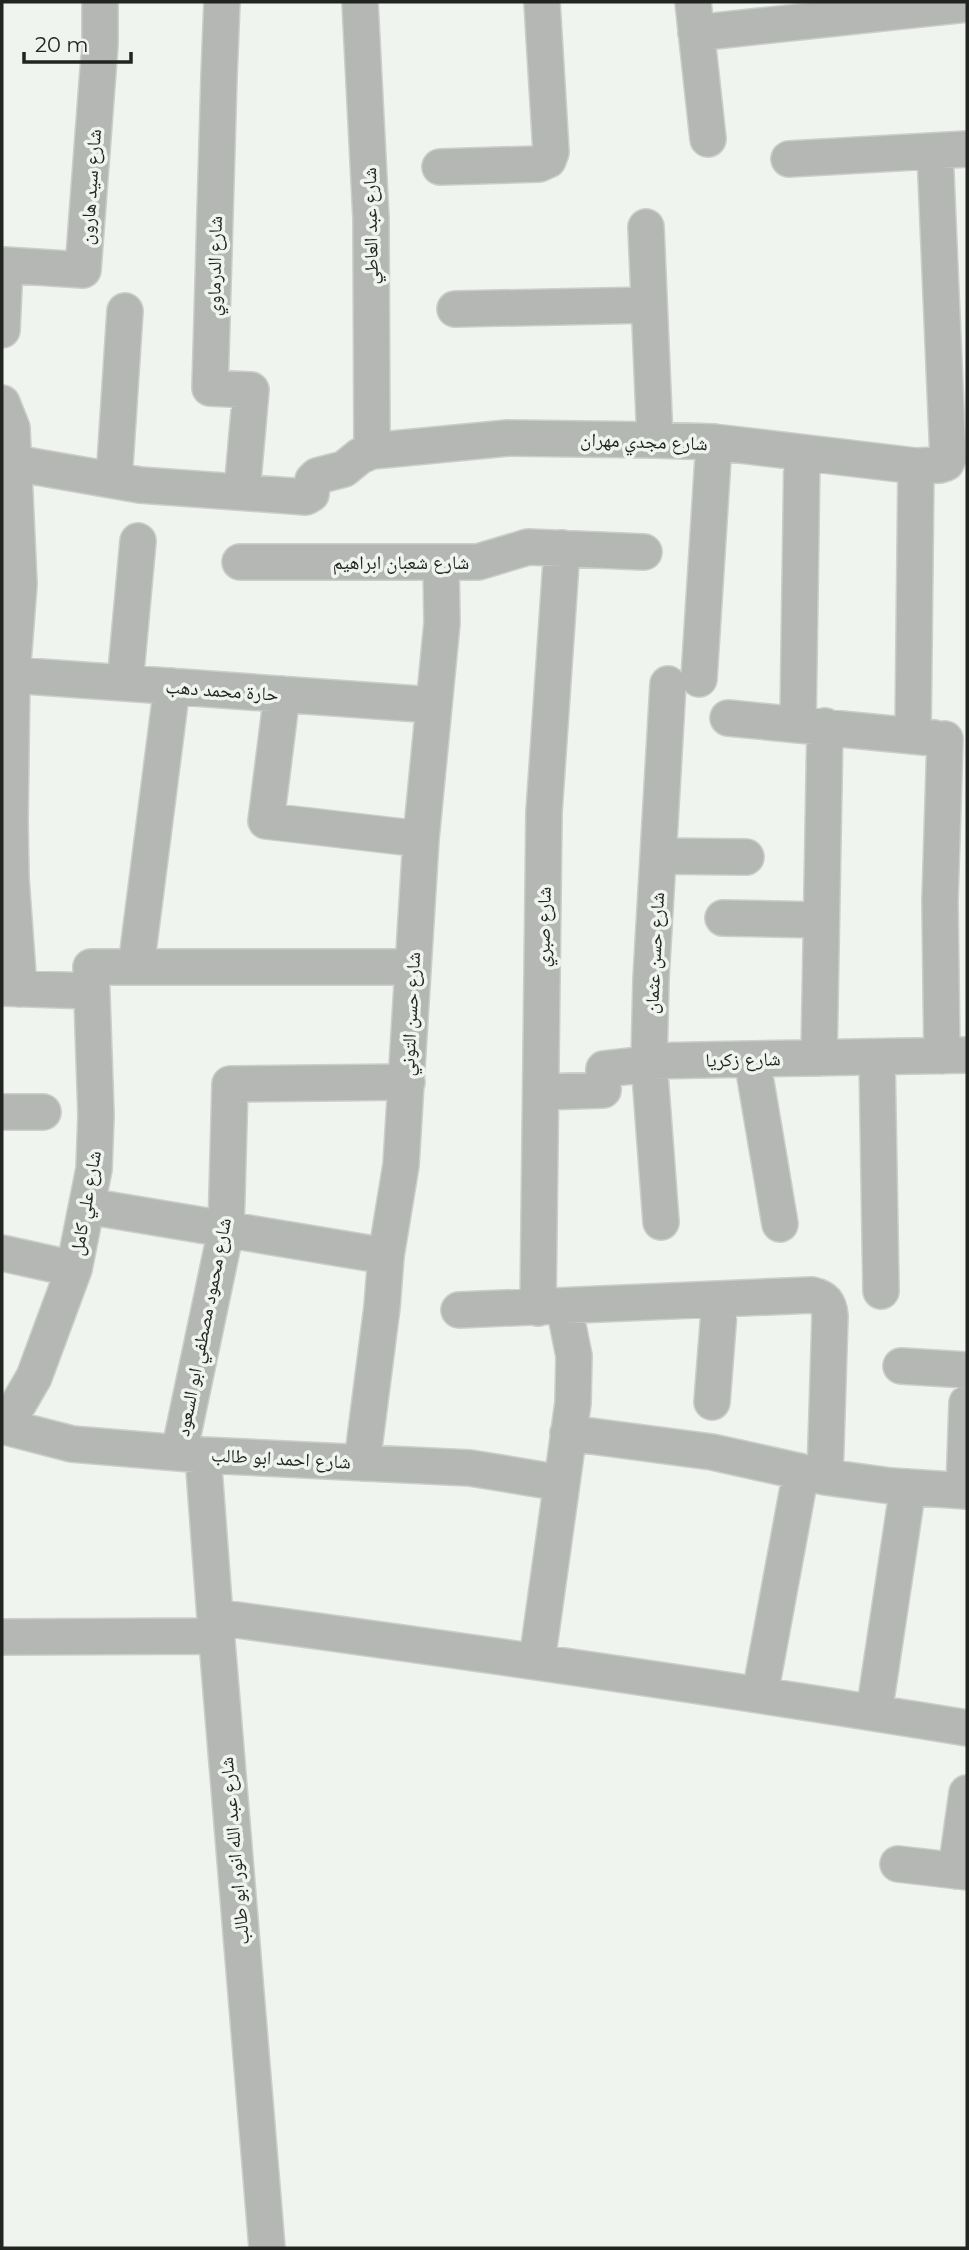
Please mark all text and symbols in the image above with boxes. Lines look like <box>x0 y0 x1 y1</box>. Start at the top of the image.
scale bar <box>24 21 131 65</box>
text: 20 m <box>35 32 89 57</box>
street label: شارع سيد هارون <box>75 128 106 246</box>
street label: شارع عبد العاطي <box>358 167 387 285</box>
street label: شارع الدرماوي <box>202 216 231 316</box>
street label: شارع مجدي مهران <box>580 428 708 459</box>
street label: شارع شعبان ابراهيم <box>333 551 469 575</box>
street label: حارة محمد دهب <box>165 675 279 706</box>
street label: شارع صبري <box>531 886 560 968</box>
street label: شارع حسن عثمان <box>640 891 669 1015</box>
street label: شارع حسن التوني <box>396 951 429 1077</box>
street label: شارع زكريا <box>705 1047 781 1072</box>
street label: شارع علي كامل <box>65 1149 110 1258</box>
street label: شارع محمود مصطفي ابو السعود <box>171 1216 240 1439</box>
street label: شارع احمد ابو طالب <box>210 1443 352 1474</box>
street label: شارع عبد الله انور ابو طالب <box>215 1756 254 1946</box>

